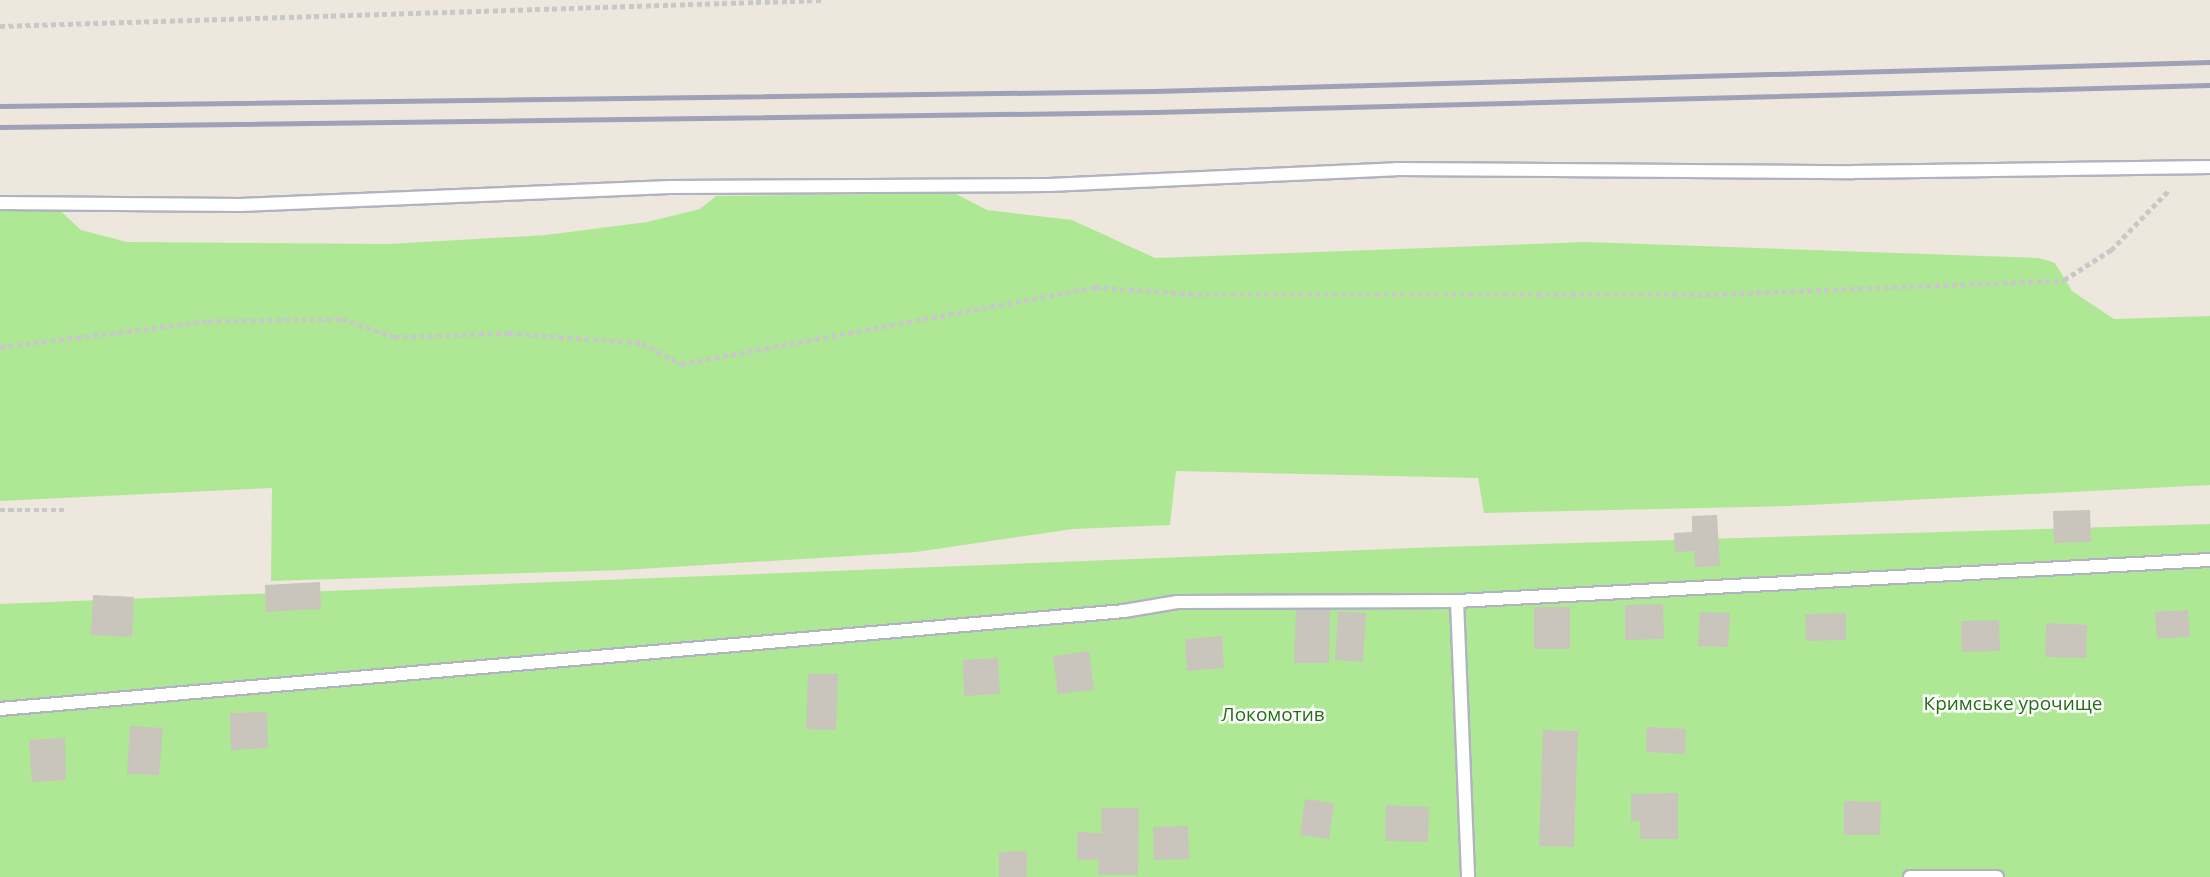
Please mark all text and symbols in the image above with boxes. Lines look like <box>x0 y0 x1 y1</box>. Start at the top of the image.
park label: Кримське урочище <box>1924 693 2102 715</box>
park label: Локомотив <box>1221 704 1325 726</box>

